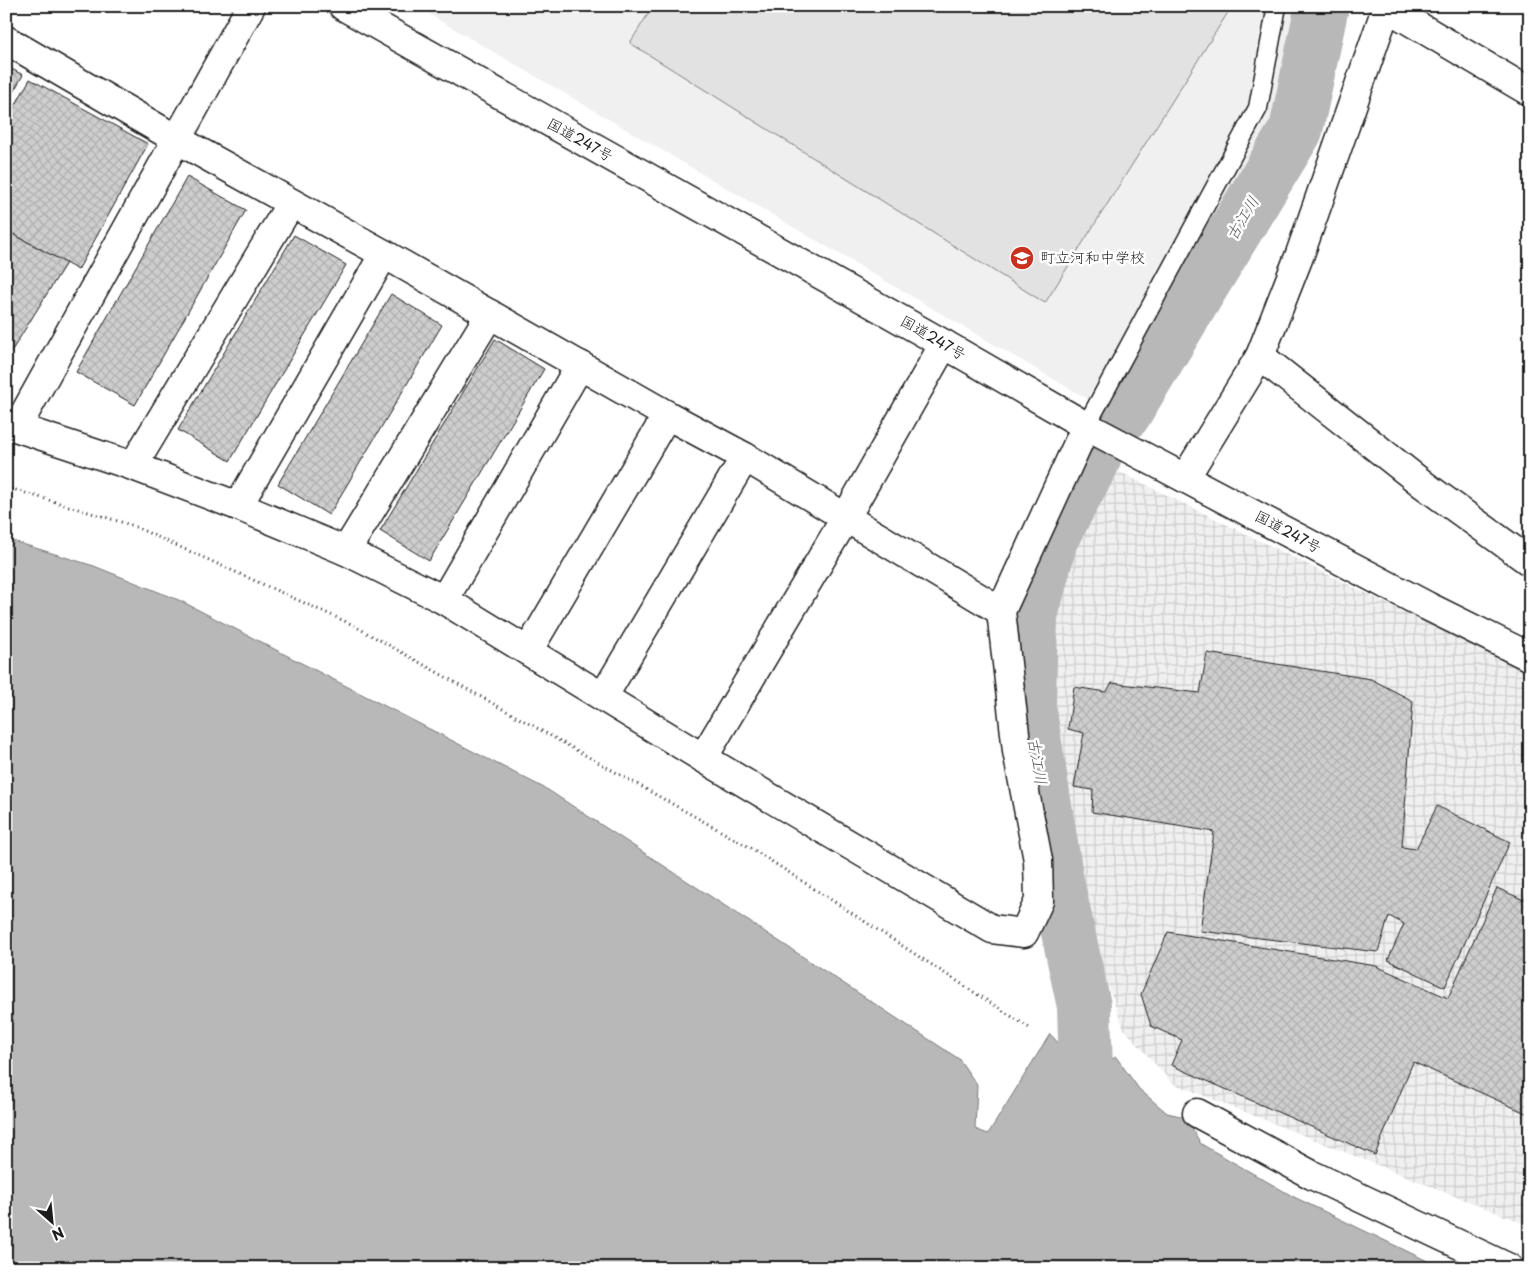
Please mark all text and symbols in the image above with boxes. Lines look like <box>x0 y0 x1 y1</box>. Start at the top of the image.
street label: 国道247号 <box>543 111 618 166</box>
water label: 古江川 <box>1218 191 1264 244</box>
school or university icon: 町立河和中学校 <box>1009 245 1035 271</box>
place label: 町立河和中学校 <box>1040 245 1145 268</box>
street label: 国道247号 <box>896 309 971 365</box>
street label: 国道247号 <box>1251 503 1326 558</box>
water label: 古江川 <box>1023 735 1055 786</box>
north arrow <box>28 1196 78 1246</box>
text: N <box>48 1222 68 1246</box>

